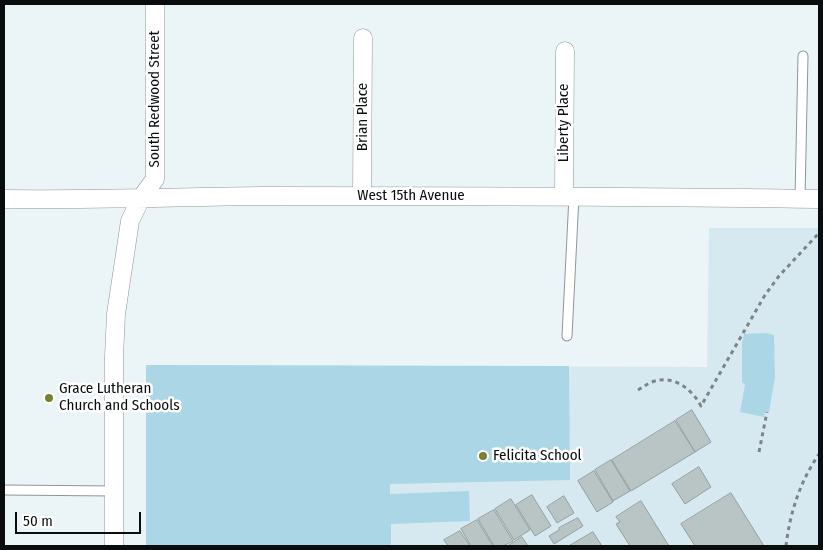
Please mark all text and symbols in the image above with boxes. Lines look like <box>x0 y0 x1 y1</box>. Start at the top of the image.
street label: South Redwood Street <box>146 31 164 167</box>
street label: Brian Place <box>354 83 372 151</box>
street label: Liberty Place <box>555 84 573 162</box>
street label: West 15th Avenue <box>357 187 465 205</box>
place label: Grace Lutheran Church and Schools <box>59 380 180 415</box>
marker: Grace Lutheran Church and Schools <box>43 392 55 404</box>
place label: Felicita School <box>493 447 582 465</box>
marker: Felicita School <box>477 450 489 462</box>
scale bar <box>18 502 144 534</box>
text: 50 m <box>23 512 53 530</box>

